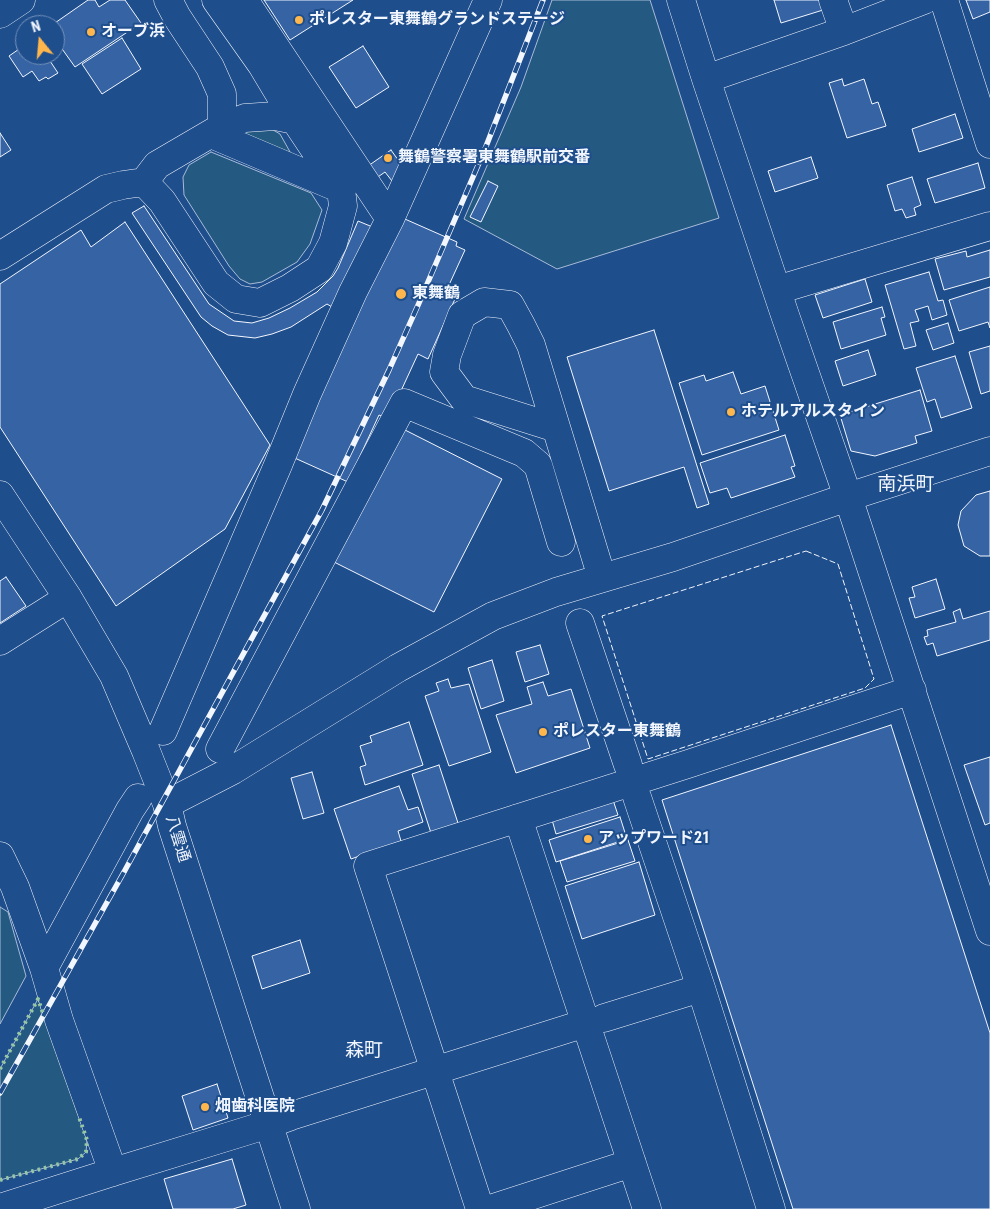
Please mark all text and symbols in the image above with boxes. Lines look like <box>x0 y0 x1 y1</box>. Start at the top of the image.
place label: ポレスター東舞鶴グランドステージ <box>309 10 565 30</box>
marker: ポレスター東舞鶴グランドステージ <box>293 14 305 26</box>
north arrow <box>15 15 65 65</box>
text: N <box>29 18 42 36</box>
place label: オーブ浜 <box>101 22 165 42</box>
marker: オーブ浜 <box>85 26 97 38</box>
place label: 舞鶴警察署東舞鶴駅前交番 <box>398 148 590 168</box>
marker: 舞鶴警察署東舞鶴駅前交番 <box>382 152 394 164</box>
place label: 東舞鶴 <box>412 284 460 304</box>
marker: 東舞鶴 <box>394 287 408 301</box>
place label: ホテルアルスタイン <box>741 402 885 422</box>
marker: ホテルアルスタイン <box>725 406 737 418</box>
district label: 南浜町 <box>878 474 934 496</box>
place label: ポレスター東舞鶴 <box>553 722 681 742</box>
marker: ポレスター東舞鶴 <box>537 726 549 738</box>
street label: 八雲通 <box>161 813 193 865</box>
place label: アップワード21 <box>598 829 710 849</box>
marker: アップワード21 <box>582 833 594 845</box>
district label: 森町 <box>345 1040 383 1062</box>
place label: 畑歯科医院 <box>215 1097 295 1117</box>
marker: 畑歯科医院 <box>199 1101 211 1113</box>

